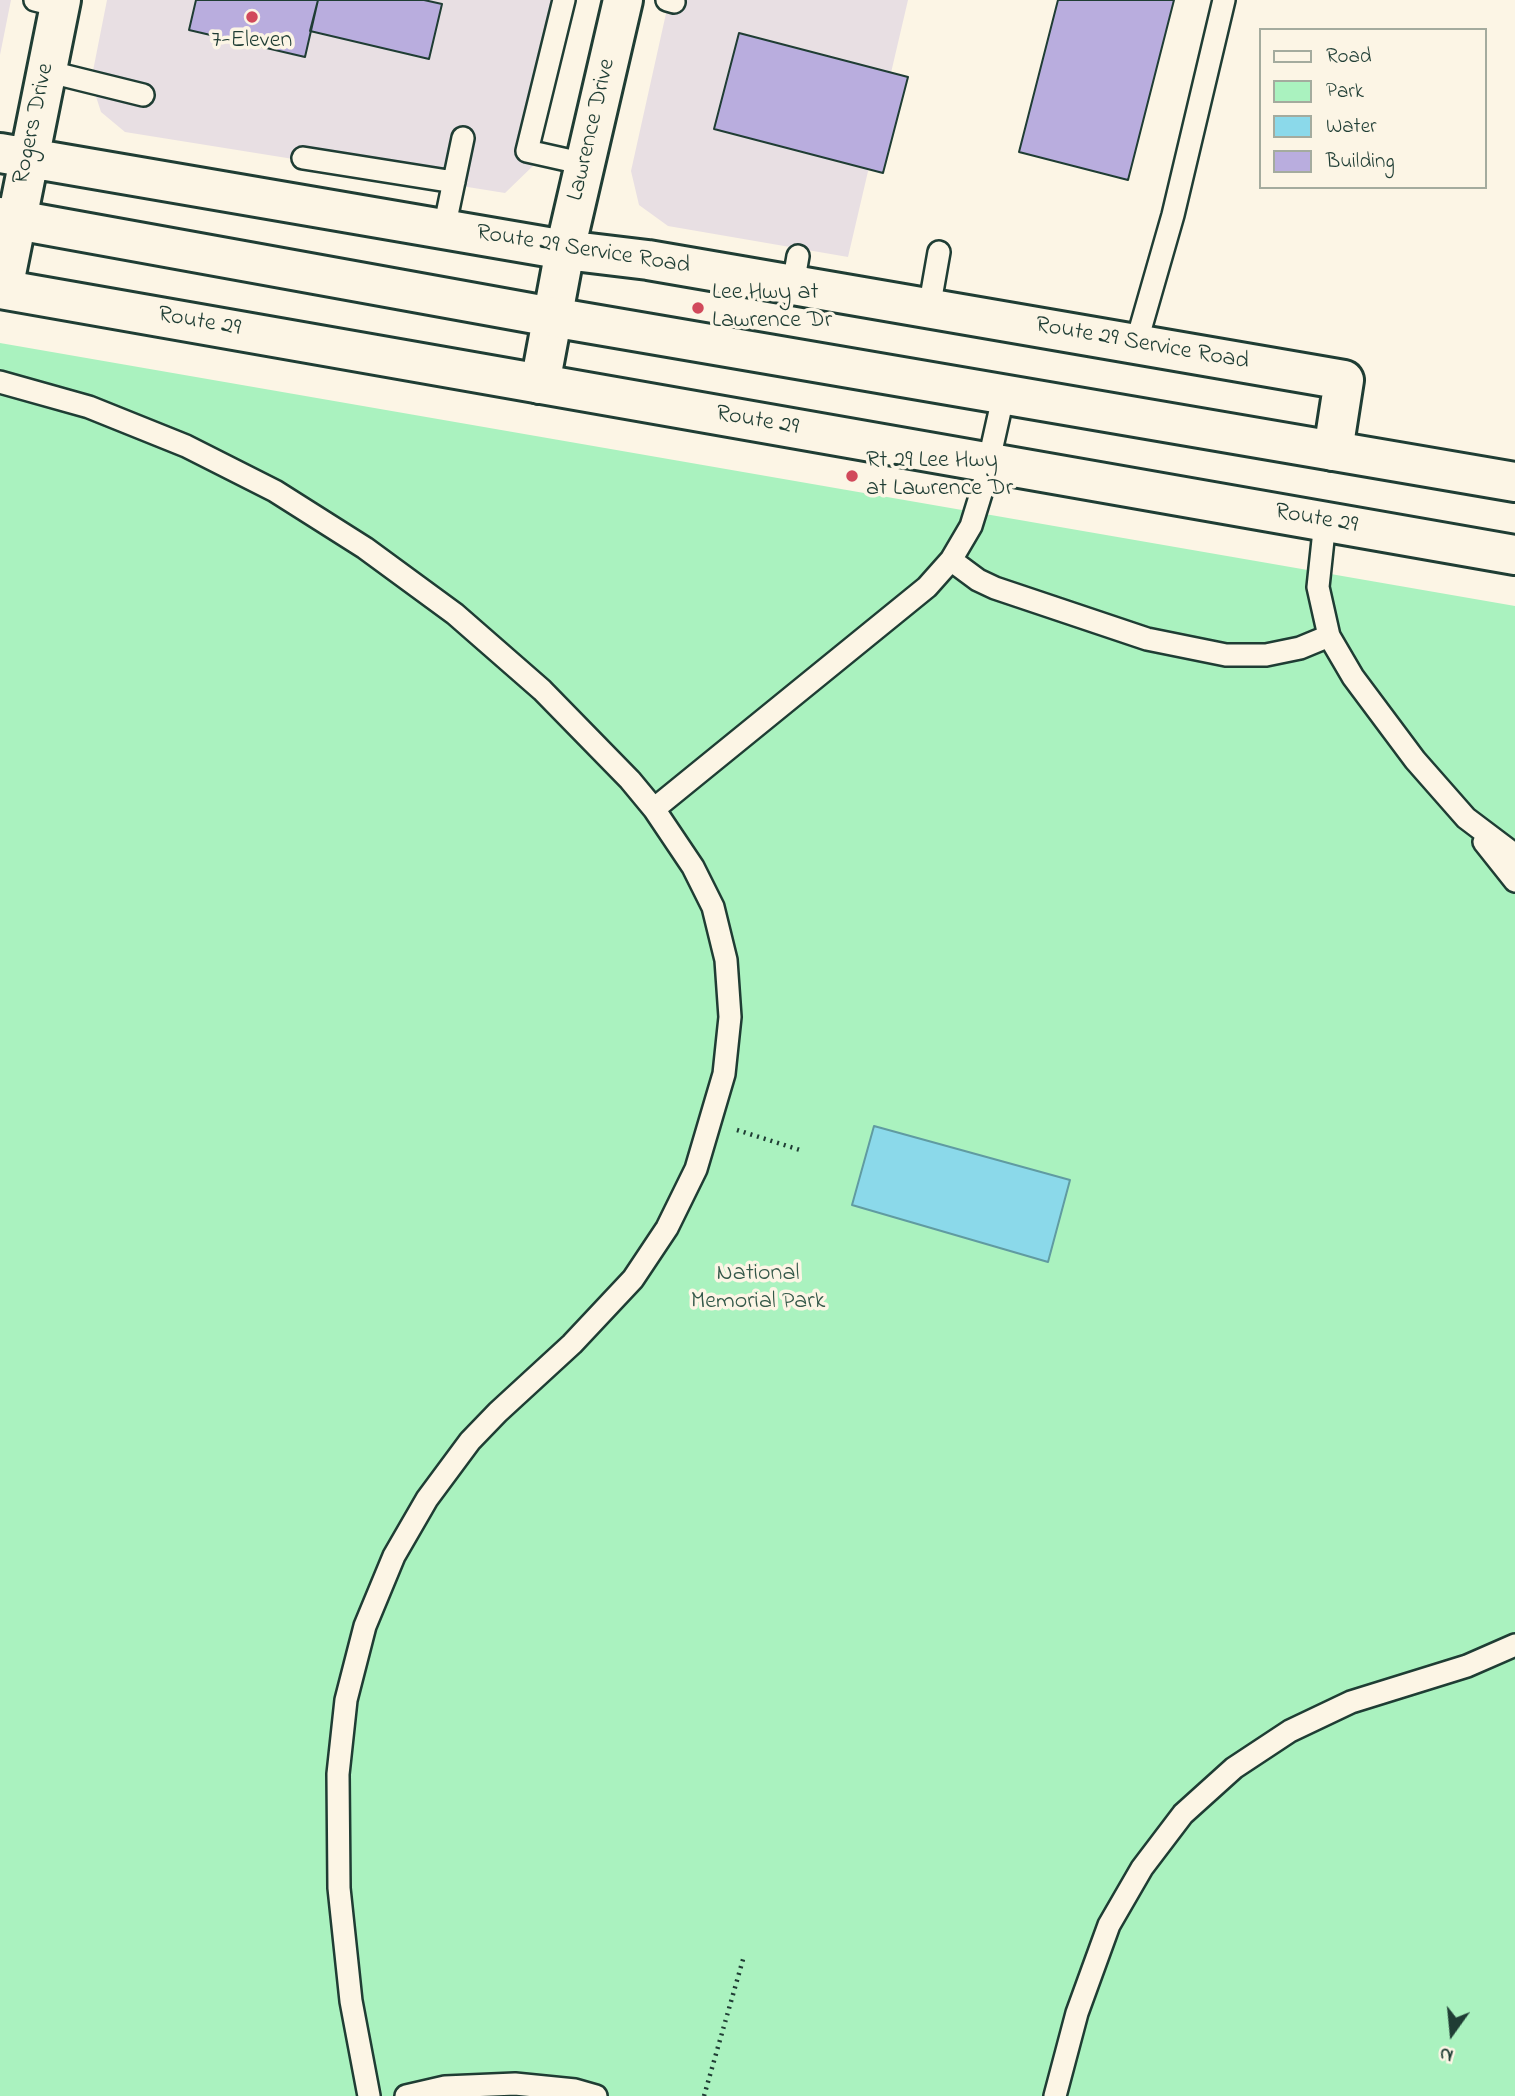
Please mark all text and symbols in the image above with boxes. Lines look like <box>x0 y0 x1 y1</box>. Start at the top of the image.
marker: 7-Eleven <box>244 9 260 25</box>
place label: 7-Eleven <box>212 28 292 56</box>
legend <box>1260 28 1487 189</box>
text: Road <box>1326 42 1372 72</box>
street label: Lawrence Drive <box>563 56 623 204</box>
street label: Rogers Drive <box>8 61 62 187</box>
text: Park <box>1326 77 1364 107</box>
text: Water <box>1326 112 1377 142</box>
text: Building <box>1326 147 1395 177</box>
street label: Route 29 Service Road <box>474 220 692 282</box>
place label: Lee Hwy at Lawrence Dr <box>712 280 832 336</box>
marker: Lee Hwy at Lawrence Dr <box>690 300 706 316</box>
street label: Route 29 <box>155 302 243 344</box>
street label: Route 29 Service Road <box>1033 312 1251 378</box>
street label: Route 29 <box>713 401 801 443</box>
place label: Rt 29 Lee Hwy at Lawrence Dr <box>866 448 1013 504</box>
marker: Rt 29 Lee Hwy at Lawrence Dr <box>844 468 860 484</box>
street label: Route 29 <box>1272 499 1360 541</box>
park label: National Memorial Park <box>691 1261 825 1317</box>
north arrow <box>1417 1998 1487 2068</box>
text: N <box>1437 2039 1456 2068</box>

